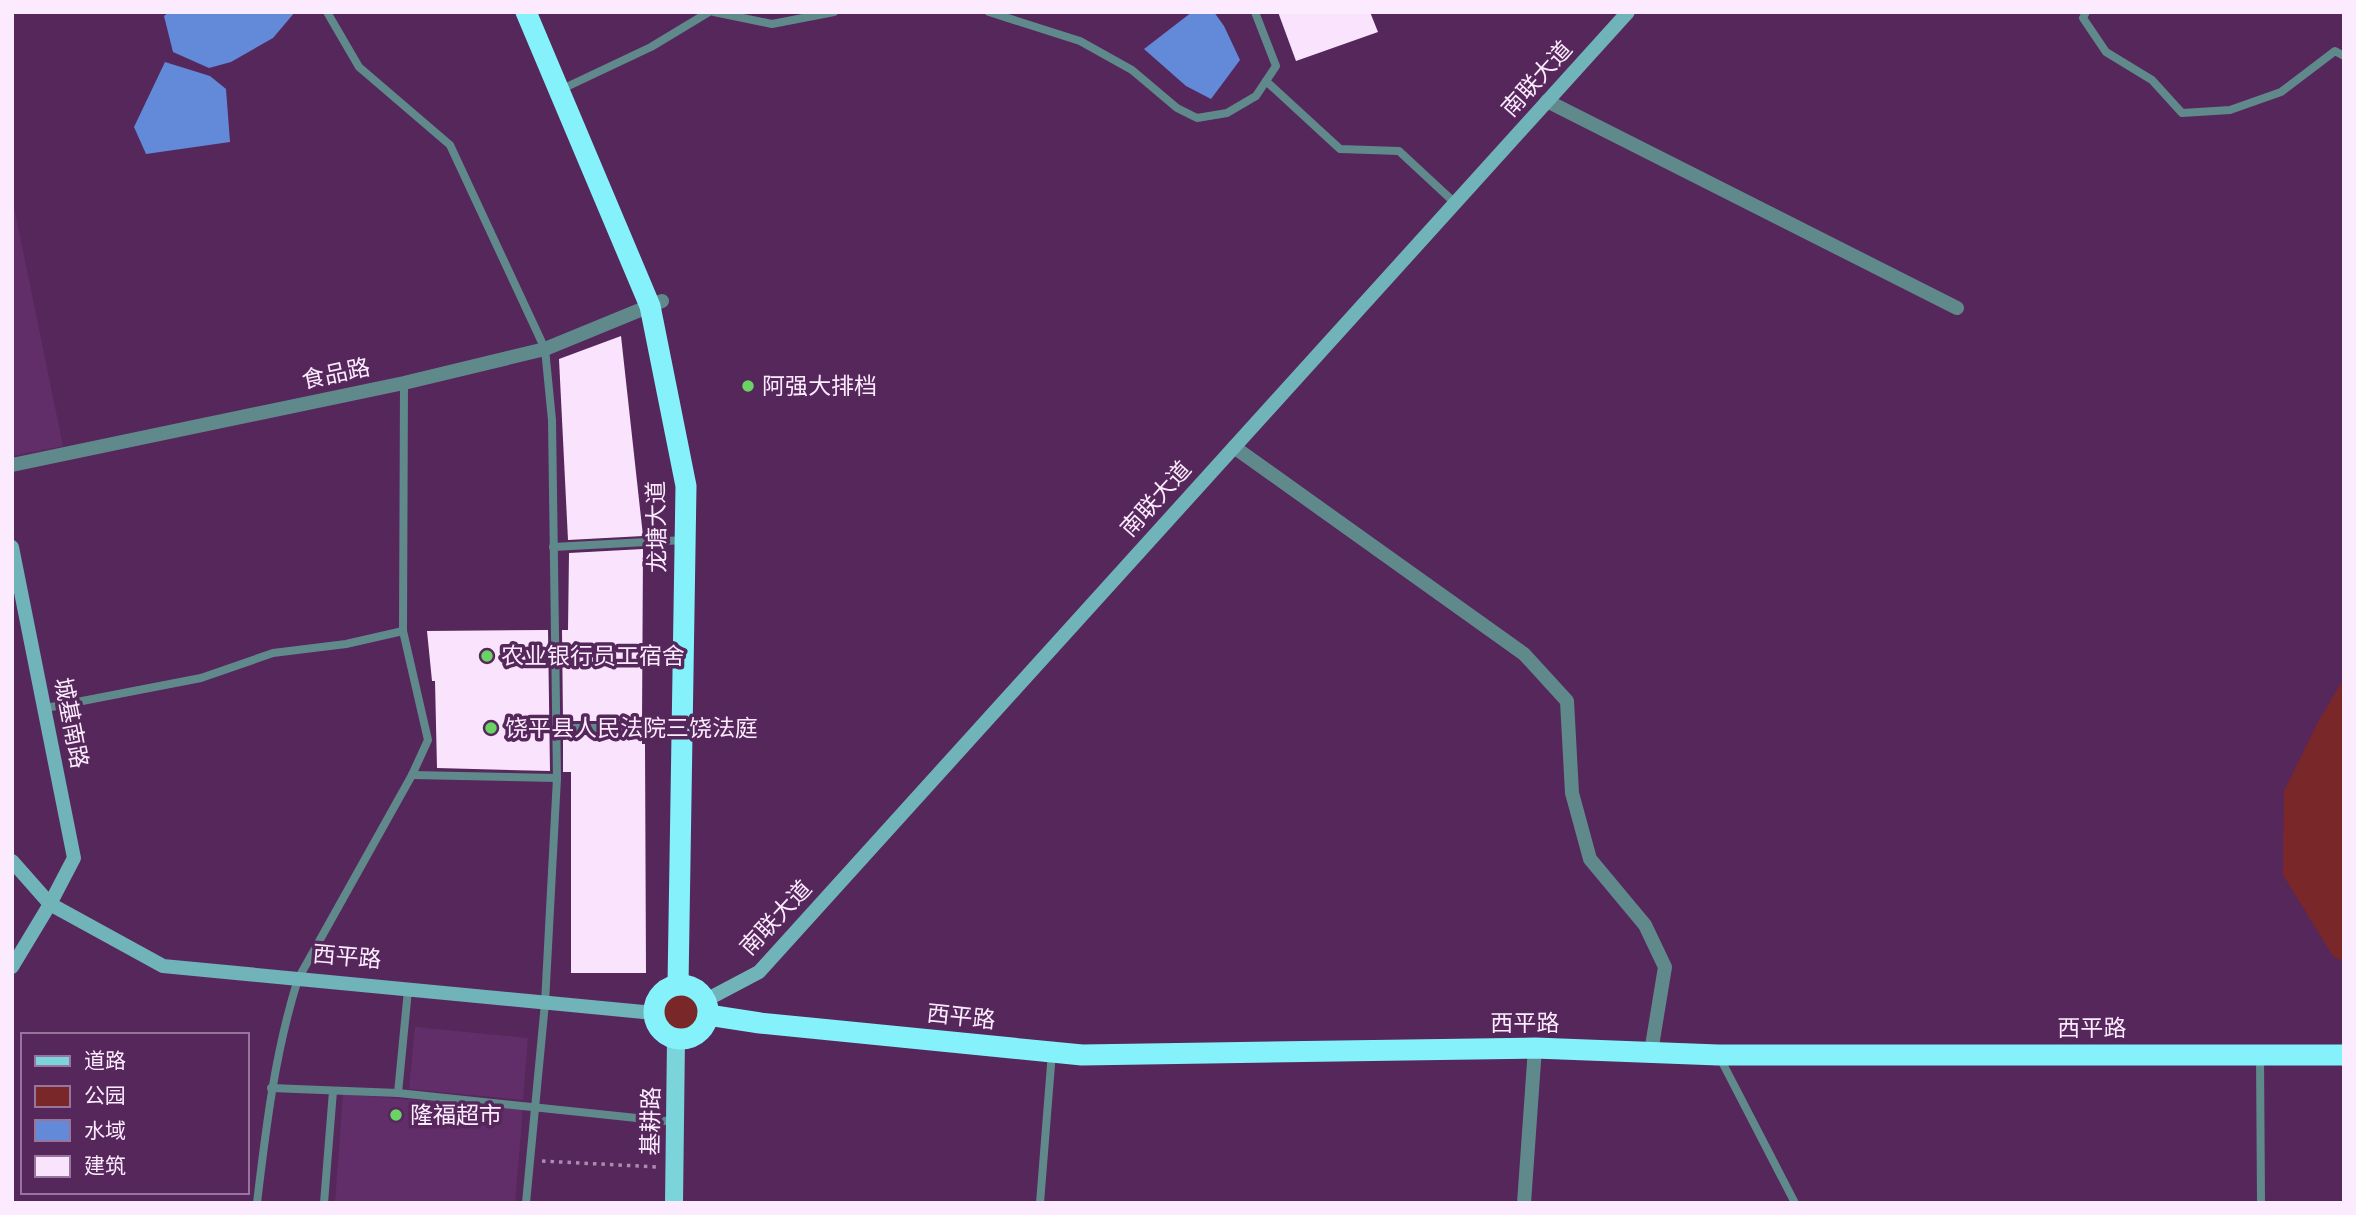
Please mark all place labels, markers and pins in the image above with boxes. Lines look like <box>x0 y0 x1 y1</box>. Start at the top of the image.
place label: 阿强大排档 <box>762 374 877 399</box>
marker: 阿强大排档 <box>740 378 756 394</box>
place label: 农业银行员工宿舍 <box>501 644 685 669</box>
marker: 农业银行员工宿舍 <box>479 648 495 664</box>
place label: 饶平县人民法院三饶法庭 <box>505 716 758 741</box>
marker: 饶平县人民法院三饶法庭 <box>483 720 499 736</box>
place label: 隆福超市 <box>410 1103 502 1128</box>
marker: 隆福超市 <box>388 1107 404 1123</box>

